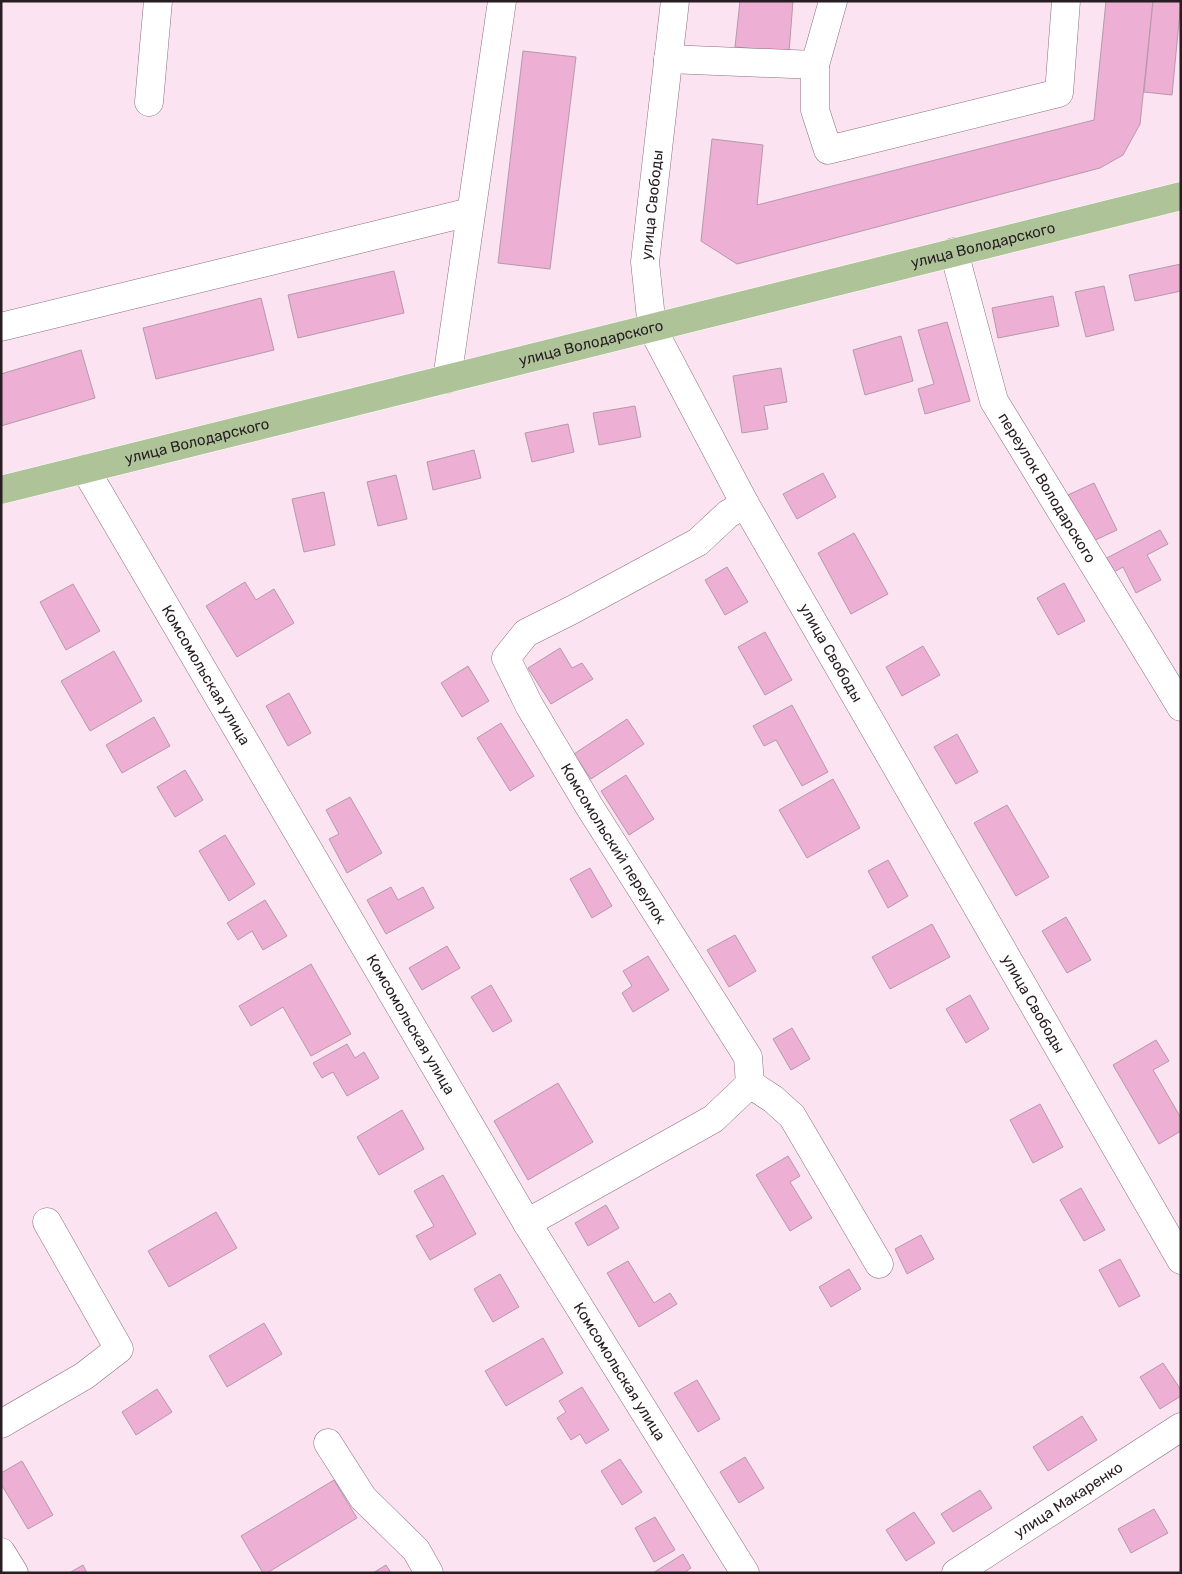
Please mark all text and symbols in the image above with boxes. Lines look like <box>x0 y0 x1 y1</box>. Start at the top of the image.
street label: улица Свободы <box>637 149 667 261</box>
street label: улица Володарского <box>909 219 1057 272</box>
street label: улица Володарского <box>517 316 665 370</box>
street label: переулок Володарского <box>994 409 1100 566</box>
street label: улица Володарского <box>123 414 271 468</box>
street label: улица Свободы <box>795 600 866 705</box>
street label: Комсомольская улица <box>158 602 254 749</box>
street label: Комсомольский переулок <box>557 760 670 927</box>
street label: Комсомольская улица <box>363 951 459 1098</box>
street label: улица Свободы <box>998 951 1069 1056</box>
street label: Комсомольская улица <box>570 1299 669 1444</box>
street label: улица Макаренко <box>1011 1458 1126 1542</box>

